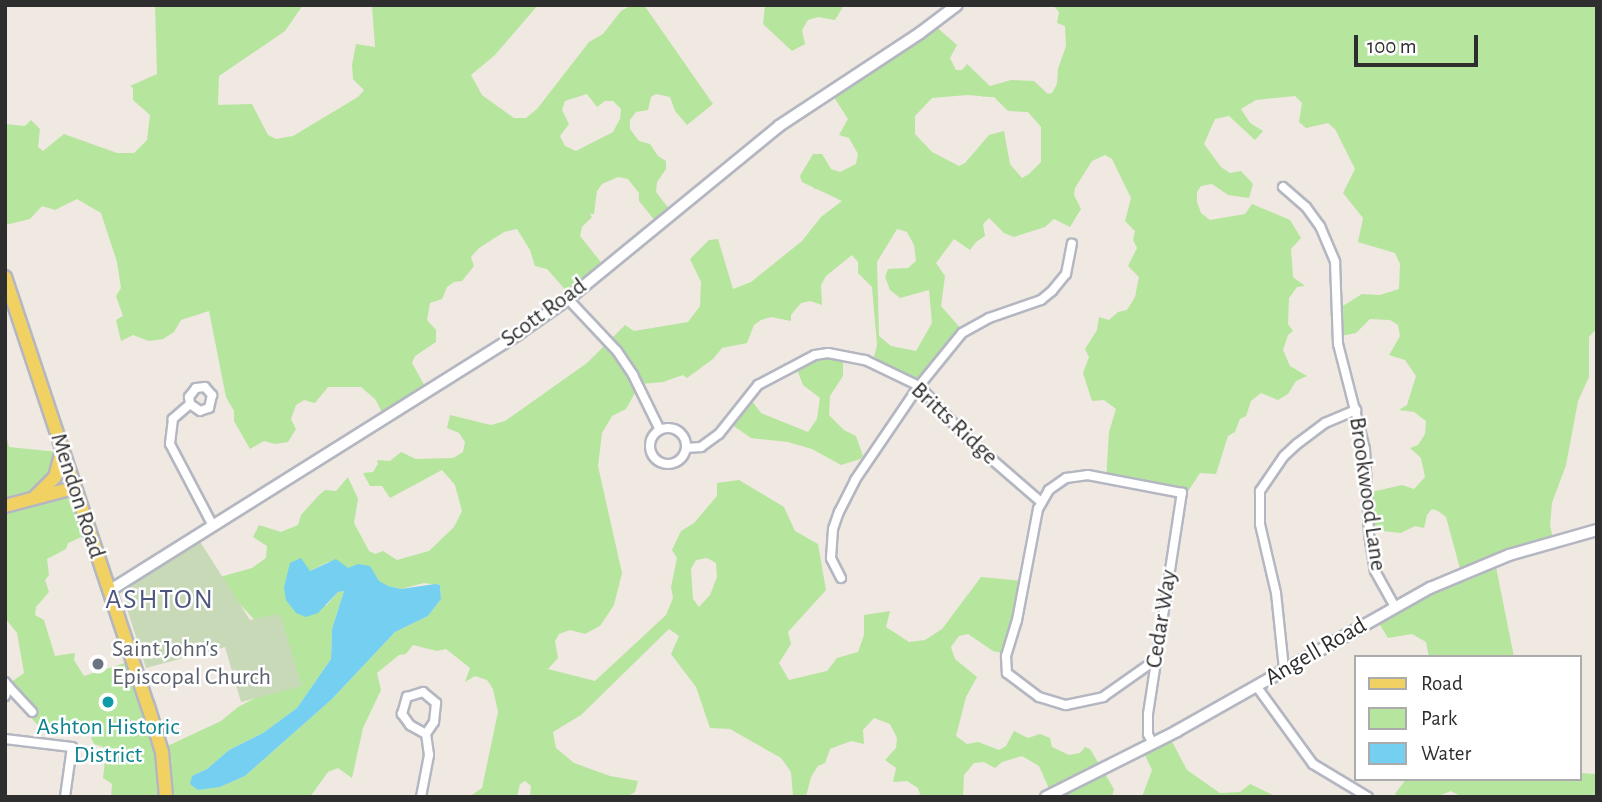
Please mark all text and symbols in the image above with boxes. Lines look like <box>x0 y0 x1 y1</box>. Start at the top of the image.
scale bar <box>1357 21 1481 65</box>
text: 100 m <box>1367 36 1417 57</box>
street label: Scott Road <box>496 272 592 354</box>
street label: Britts Ridge <box>904 376 1004 472</box>
street label: Brookwood Lane <box>1342 415 1392 573</box>
street label: Mendon Road <box>43 430 111 562</box>
street label: Cedar Way <box>1140 568 1184 670</box>
district label: ASHTON <box>106 583 214 617</box>
street label: Angell Road <box>1260 611 1372 693</box>
place label: Saint John's Episcopal Church <box>112 636 271 692</box>
legend <box>1354 655 1581 781</box>
marker: Saint John's Episcopal Church <box>90 656 106 672</box>
text: Road <box>1421 673 1463 694</box>
marker: Ashton Historic District <box>100 694 116 710</box>
text: Park <box>1421 708 1457 729</box>
place label: Ashton Historic District <box>36 714 180 770</box>
text: Water <box>1421 743 1471 764</box>

